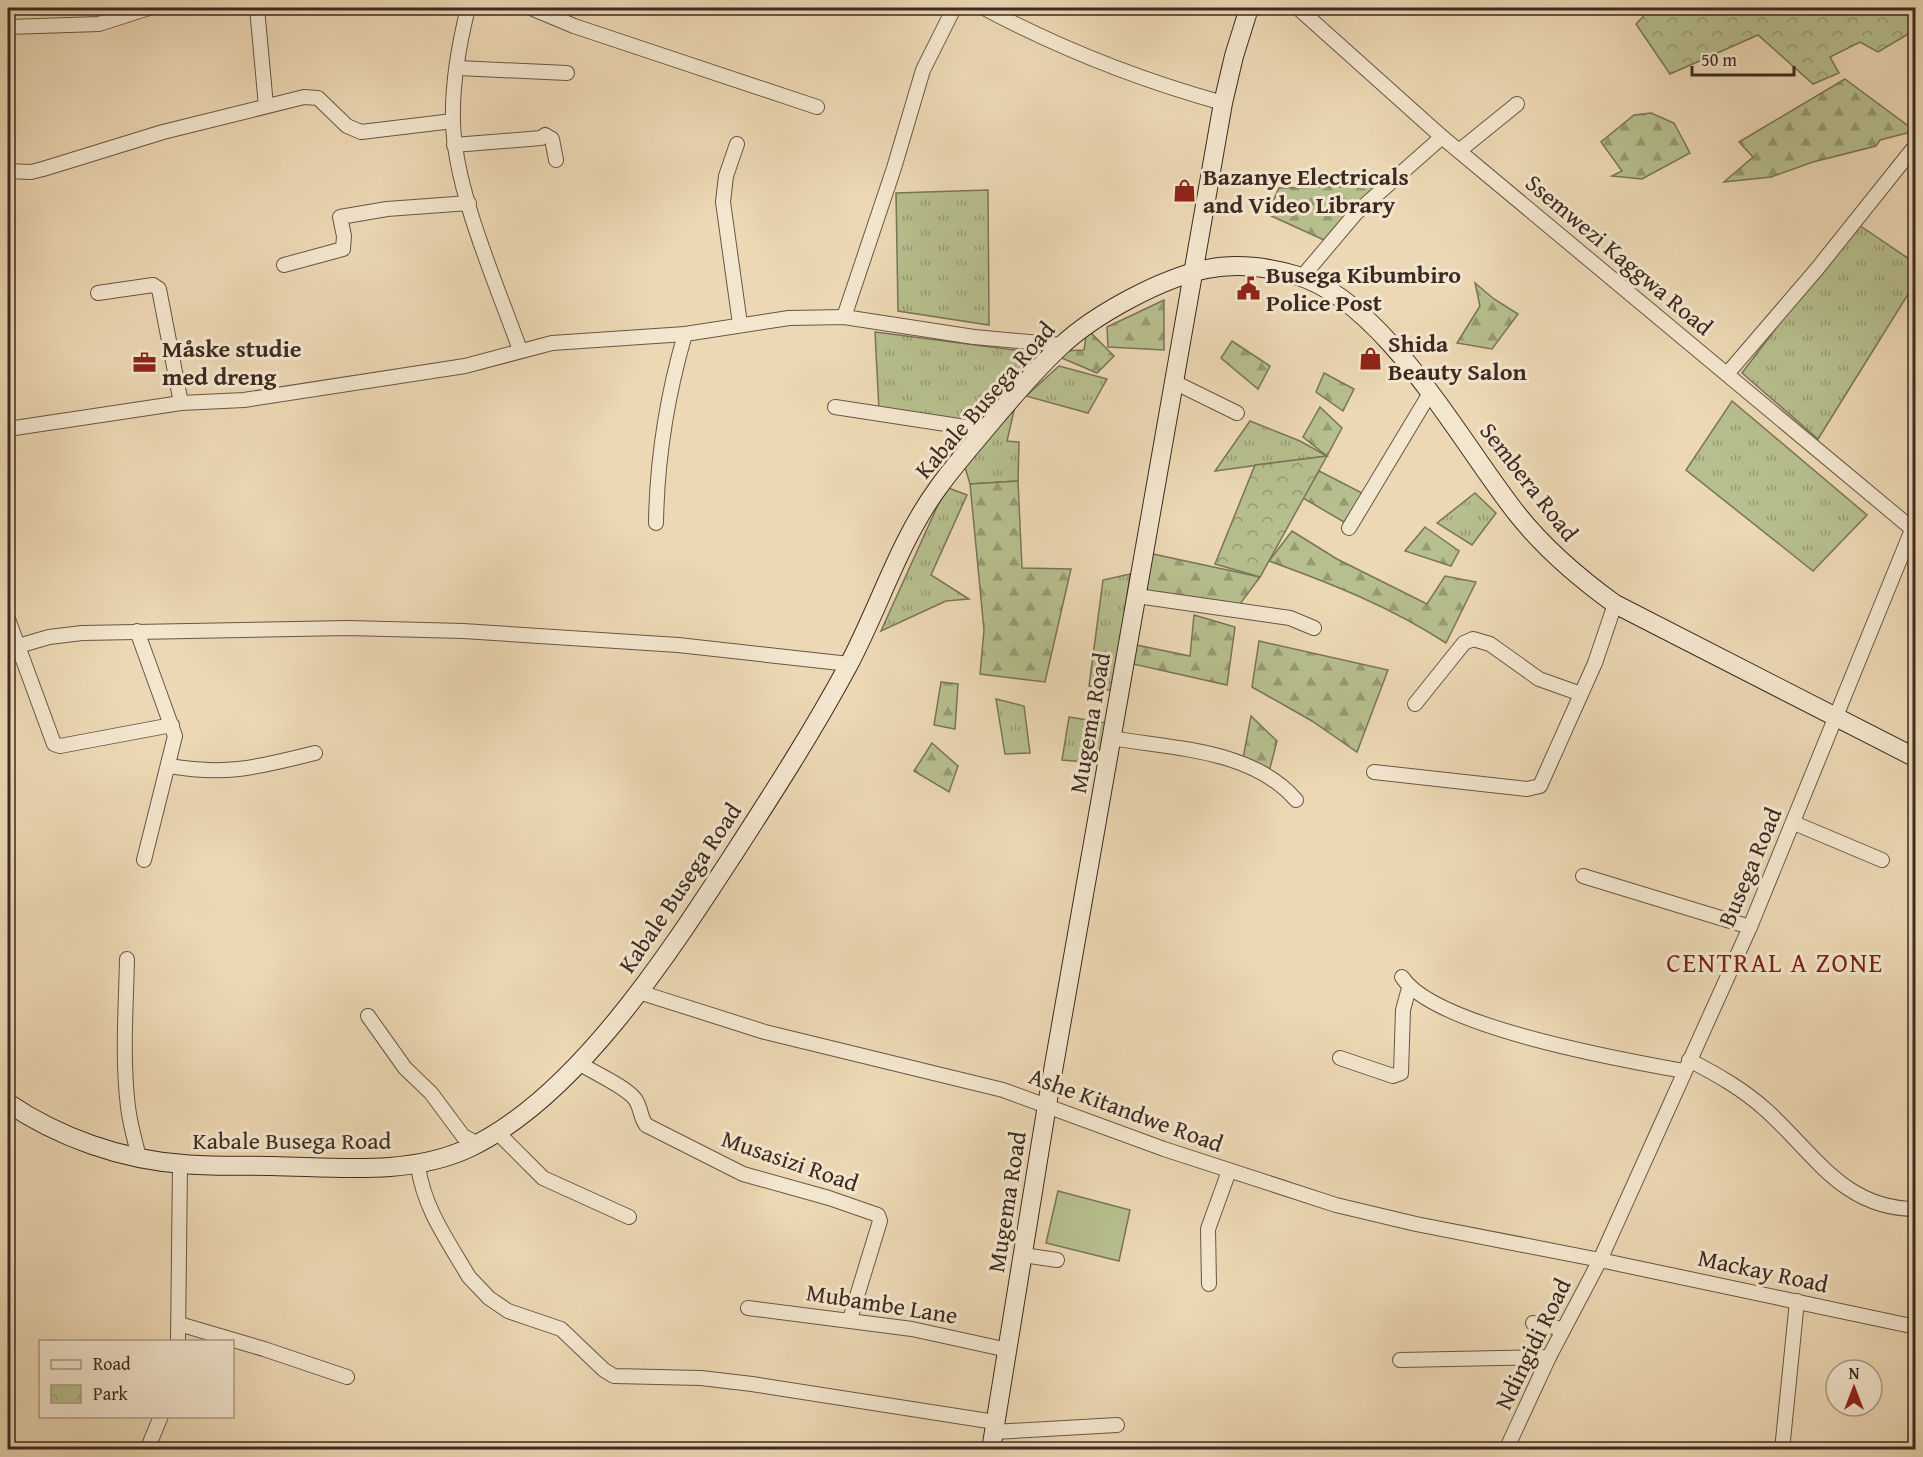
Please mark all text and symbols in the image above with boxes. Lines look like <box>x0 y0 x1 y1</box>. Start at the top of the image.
scale bar <box>1692 39 1794 77</box>
text: 50 m <box>1701 46 1737 73</box>
place label: Bazanye Electricals and Video Library <box>1203 159 1409 222</box>
street label: Ssemwezi Kaggwa Road <box>1518 166 1721 344</box>
shop icon: Bazanye Electricals and Video Library <box>1172 178 1198 204</box>
place label: Busega Kibumbiro Police Post <box>1266 257 1461 320</box>
public building icon: Busega Kibumbiro Police Post <box>1235 276 1261 302</box>
street label: Kabale Busega Road <box>906 313 1063 486</box>
place label: Shida Beauty Salon <box>1388 326 1527 389</box>
place label: Måske studie med dreng <box>162 331 302 394</box>
shop icon: Shida Beauty Salon <box>1357 345 1383 371</box>
office icon: Måske studie med dreng <box>131 350 157 376</box>
street label: Sembera Road <box>1472 415 1587 549</box>
street label: Mugema Road <box>1060 650 1119 796</box>
street label: Kabale Busega Road <box>610 795 750 980</box>
street label: Busega Road <box>1709 802 1790 932</box>
district label: CENTRAL A ZONE <box>1666 942 1884 982</box>
street label: Ashe Kitandwe Road <box>1024 1058 1228 1161</box>
street label: Musasizi Road <box>717 1121 863 1200</box>
street label: Kabale Busega Road <box>193 1123 392 1158</box>
street label: Mugema Road <box>978 1129 1035 1275</box>
street label: Mackay Road <box>1695 1240 1832 1301</box>
street label: Ndingidi Road <box>1486 1272 1580 1415</box>
street label: Mubambe Lane <box>804 1274 960 1333</box>
legend <box>39 1340 234 1418</box>
text: Road <box>93 1350 131 1377</box>
north arrow <box>1824 1358 1884 1418</box>
text: N <box>1849 1361 1860 1385</box>
text: Park <box>93 1380 129 1407</box>

